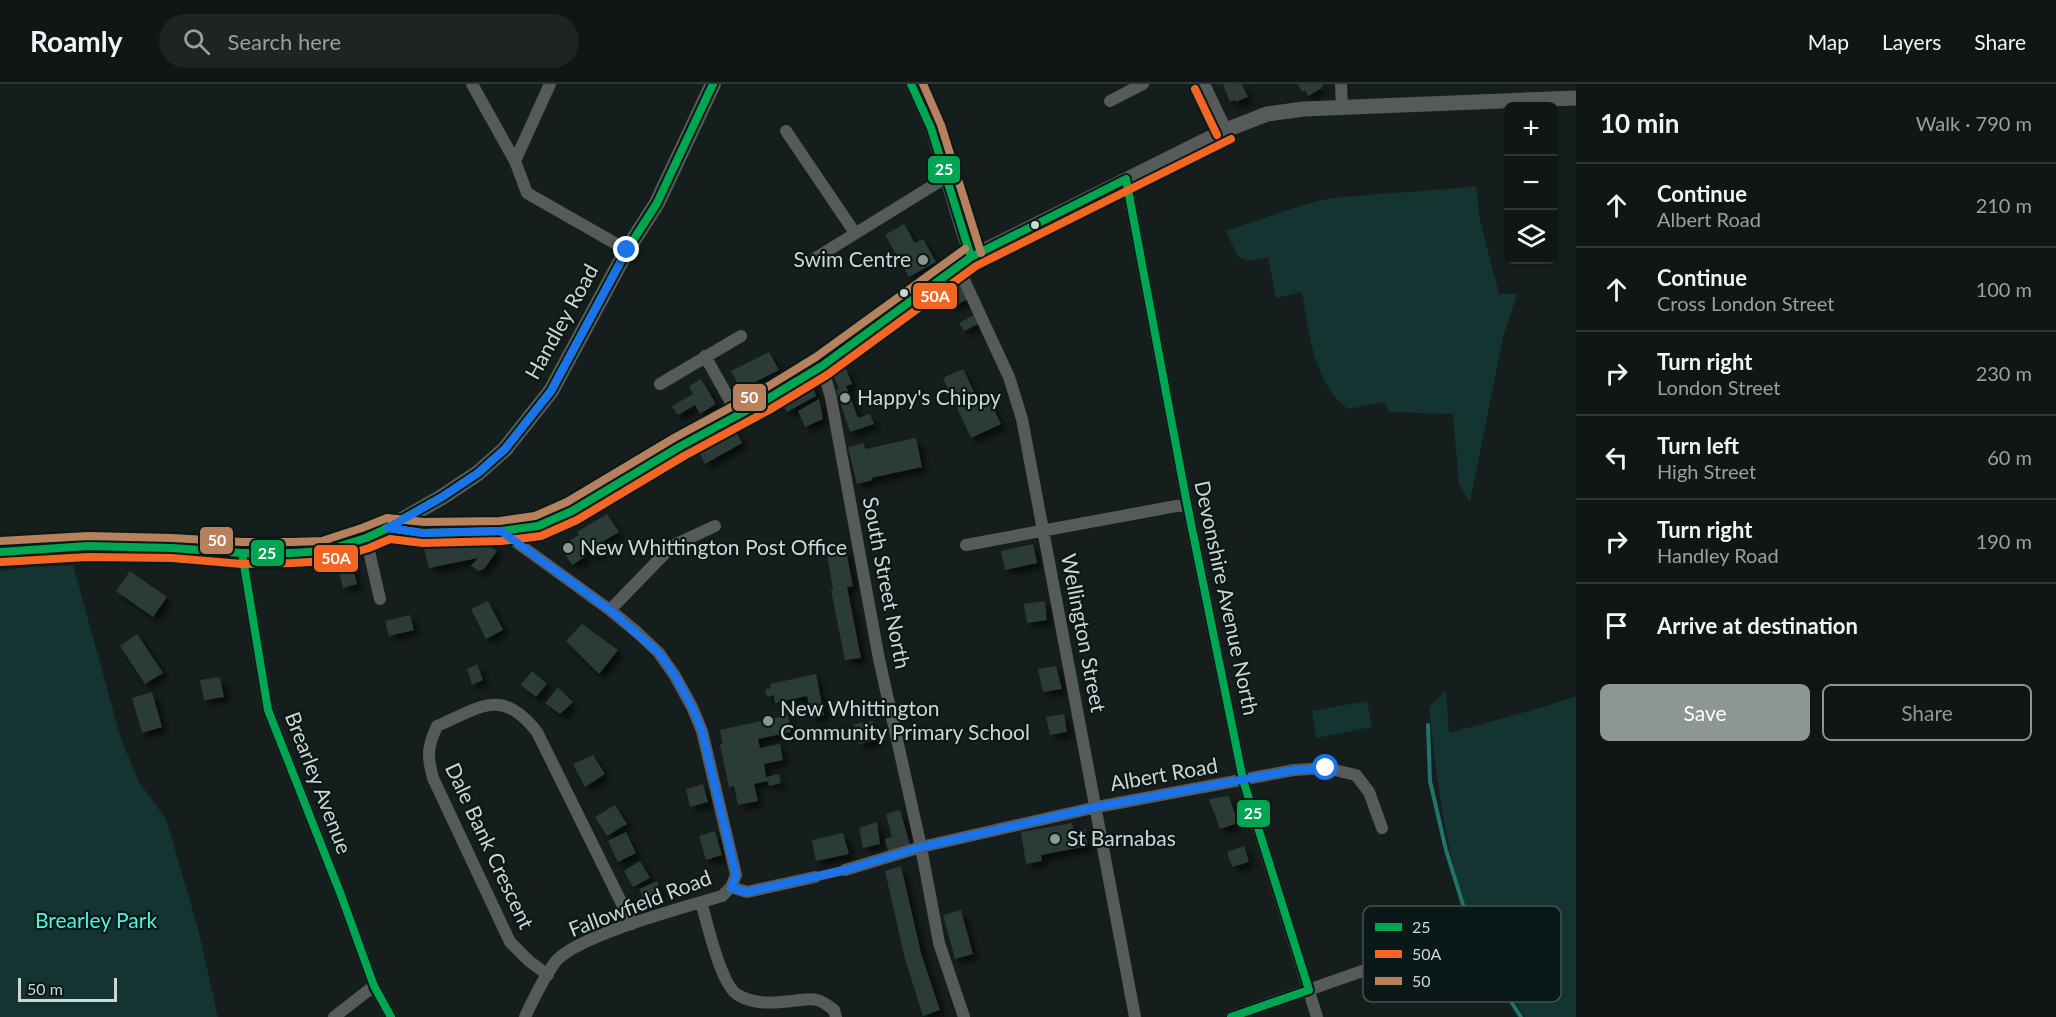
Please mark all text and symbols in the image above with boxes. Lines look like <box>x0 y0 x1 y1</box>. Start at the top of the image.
search box <box>159 14 579 68</box>
text: Roamly <box>30 24 123 58</box>
icon: search <box>180 25 213 58</box>
text: Search here <box>228 28 341 55</box>
text: Map <box>1808 29 1849 54</box>
text: Layers <box>1882 29 1941 54</box>
text: Share <box>1974 29 2026 54</box>
map controls <box>1504 102 1558 264</box>
button: + <box>1504 102 1558 156</box>
text: 10 min <box>1600 107 1680 139</box>
text: Walk · 790 m <box>1916 111 2032 135</box>
line badge: 25 <box>927 155 961 184</box>
button: − <box>1504 156 1558 210</box>
text: 25 <box>935 159 953 178</box>
text: Continue <box>1657 180 1747 207</box>
icon: ahead <box>1600 189 1633 222</box>
text: 210 m <box>1976 193 2032 217</box>
text: Albert Road <box>1657 207 1761 231</box>
button: layers <box>1504 210 1558 264</box>
unlabelled marker <box>1029 219 1041 231</box>
route end <box>613 236 639 262</box>
place label: Swim Centre <box>793 246 911 271</box>
marker: Swim Centre <box>916 253 930 267</box>
street label: Handley Road <box>519 259 603 383</box>
text: Continue <box>1657 264 1747 291</box>
icon: ahead <box>1600 273 1633 306</box>
text: 100 m <box>1976 277 2032 301</box>
line badge: 50A <box>912 282 958 310</box>
text: 50A <box>920 286 951 305</box>
unlabelled marker <box>898 287 910 299</box>
text: Cross London Street <box>1657 291 1834 315</box>
text: Turn right <box>1657 348 1752 375</box>
icon: right <box>1600 357 1633 390</box>
text: 230 m <box>1976 361 2032 385</box>
text: London Street <box>1657 375 1781 399</box>
line badge: 50 <box>732 383 767 412</box>
place label: Happy's Chippy <box>857 384 1001 409</box>
text: 50 <box>740 387 758 406</box>
marker: Happy's Chippy <box>838 391 852 405</box>
text: Turn left <box>1657 432 1739 459</box>
icon: left <box>1600 441 1633 474</box>
text: 60 m <box>1987 445 2032 469</box>
text: High Street <box>1657 459 1756 483</box>
street label: Devonshire Avenue North <box>1190 478 1265 717</box>
street label: South Street North <box>859 495 916 671</box>
text: Turn right <box>1657 516 1752 543</box>
icon: right <box>1600 525 1633 558</box>
line badge: 50 <box>199 526 234 555</box>
text: 190 m <box>1976 529 2032 553</box>
text: 50 <box>208 530 226 549</box>
place label: New Whittington Post Office <box>580 534 847 559</box>
line badge: 25 <box>250 539 285 567</box>
marker: New Whittington Post Office <box>561 541 575 555</box>
text: 25 <box>258 543 276 562</box>
text: Handley Road <box>1657 543 1779 567</box>
line badge: 50A <box>313 544 359 573</box>
text: 50A <box>321 548 352 567</box>
street label: Wellington Street <box>1057 551 1112 715</box>
icon: arrive <box>1600 609 1633 642</box>
text: Arrive at destination <box>1657 612 1858 639</box>
button: Save <box>1600 684 1810 741</box>
button: Share <box>1822 684 2032 741</box>
place label: New Whittington Community Primary School <box>780 695 1030 744</box>
street label: Brearley Avenue <box>281 708 358 857</box>
marker: New Whittington Community Primary School <box>761 714 775 728</box>
street label: Albert Road <box>1108 752 1220 795</box>
route start <box>1312 754 1338 780</box>
street label: Dale Bank Crescent <box>441 758 540 933</box>
line badge: 25 <box>1236 799 1271 828</box>
text: 25 <box>1244 803 1262 822</box>
place label: St Barnabas <box>1067 825 1176 850</box>
marker: St Barnabas <box>1048 832 1062 846</box>
street label: Fallowfield Road <box>565 864 714 941</box>
legend <box>1363 906 1561 1002</box>
park label: Brearley Park <box>35 907 157 932</box>
text: 25 <box>1412 917 1431 936</box>
text: 50A <box>1412 944 1442 963</box>
text: 50 <box>1412 971 1431 990</box>
scale bar <box>18 975 117 1002</box>
text: 50 m <box>27 979 63 998</box>

